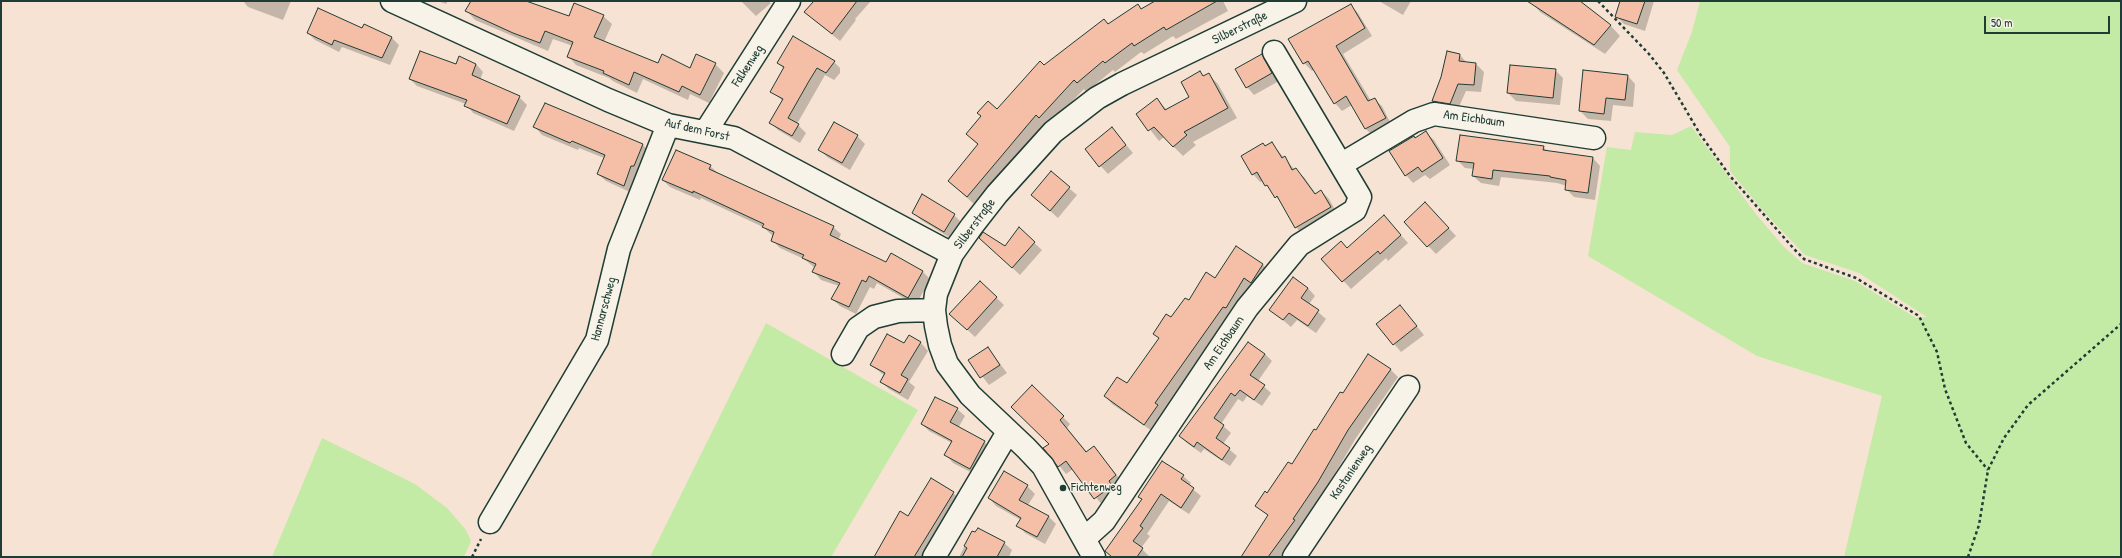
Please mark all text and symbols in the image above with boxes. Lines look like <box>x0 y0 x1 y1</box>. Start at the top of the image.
street label: Silberstraße <box>1210 8 1270 48</box>
scale bar <box>1986 8 2112 34</box>
text: 50 m <box>1991 14 2012 31</box>
street label: Falkenweg <box>729 42 767 90</box>
street label: Am Eichbaum <box>1442 107 1506 131</box>
street label: Auf dem Forst <box>663 115 731 145</box>
street label: Silberstraße <box>951 196 999 252</box>
street label: Hannarschweg <box>588 275 620 343</box>
street label: Am Eichbaum <box>1200 313 1248 373</box>
street label: Kastanienweg <box>1327 441 1375 503</box>
place label: Fichtenweg <box>1071 480 1122 496</box>
marker: Fichtenweg <box>1058 483 1068 493</box>

